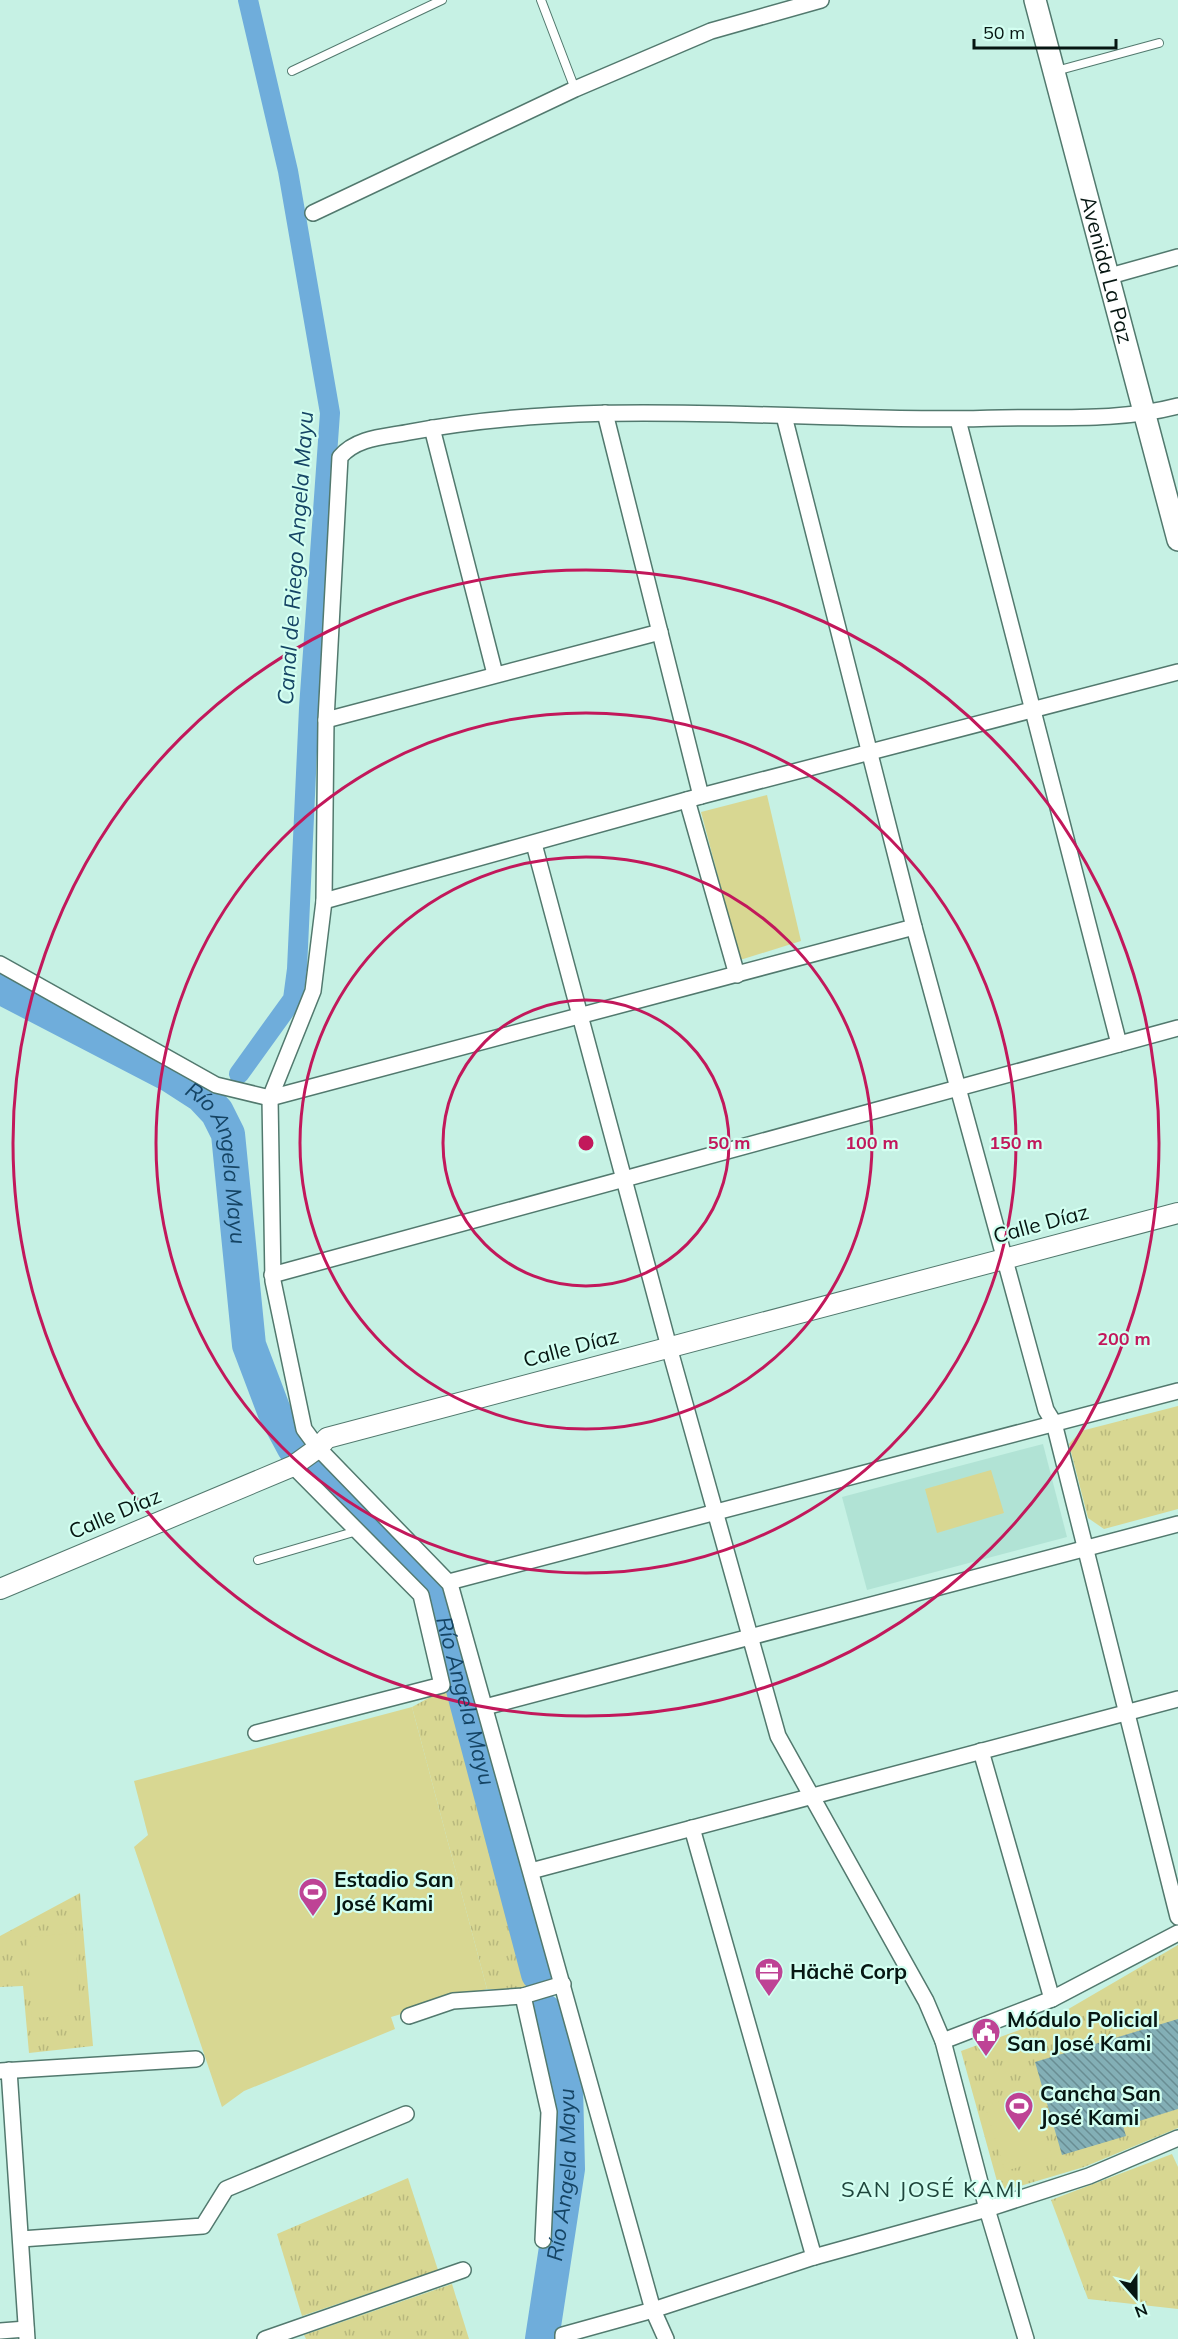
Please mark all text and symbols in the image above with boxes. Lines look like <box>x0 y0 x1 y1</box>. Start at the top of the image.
scale bar <box>974 12 1116 50</box>
text: 50 m <box>983 21 1025 44</box>
street label: Avenida La Paz <box>1075 193 1139 346</box>
water label: Canal de Riego Angela Mayu <box>271 410 319 706</box>
water label: Río Angela Mayu <box>181 1075 253 1245</box>
text: 50 m <box>708 1131 750 1154</box>
text: 100 m <box>845 1131 899 1154</box>
text: 150 m <box>989 1131 1043 1154</box>
centre of rings <box>576 1133 596 1153</box>
street label: Calle Díaz <box>990 1198 1091 1248</box>
street label: Calle Díaz <box>520 1322 621 1372</box>
text: 200 m <box>1097 1327 1151 1350</box>
street label: Calle Díaz <box>65 1482 165 1544</box>
water label: Río Angela Mayu <box>430 1613 502 1788</box>
place label: Estadio San José Kami <box>334 1866 454 1916</box>
sports icon: Estadio San José Kami <box>297 1876 329 1918</box>
office icon: Hächë Corp <box>753 1956 785 1998</box>
place label: Hächë Corp <box>790 1958 907 1984</box>
place label: Módulo Policial San José Kami <box>1007 2006 1158 2056</box>
public building icon: Módulo Policial San José Kami <box>970 2016 1002 2058</box>
place label: Cancha San José Kami <box>1040 2080 1161 2130</box>
water label: Río Angela Mayu <box>540 2088 582 2263</box>
sports icon: Cancha San José Kami <box>1003 2090 1035 2132</box>
district label: SAN JOSÉ KAMI <box>841 2175 1023 2203</box>
north arrow <box>1106 2267 1166 2327</box>
text: N <box>1132 2300 1151 2323</box>

